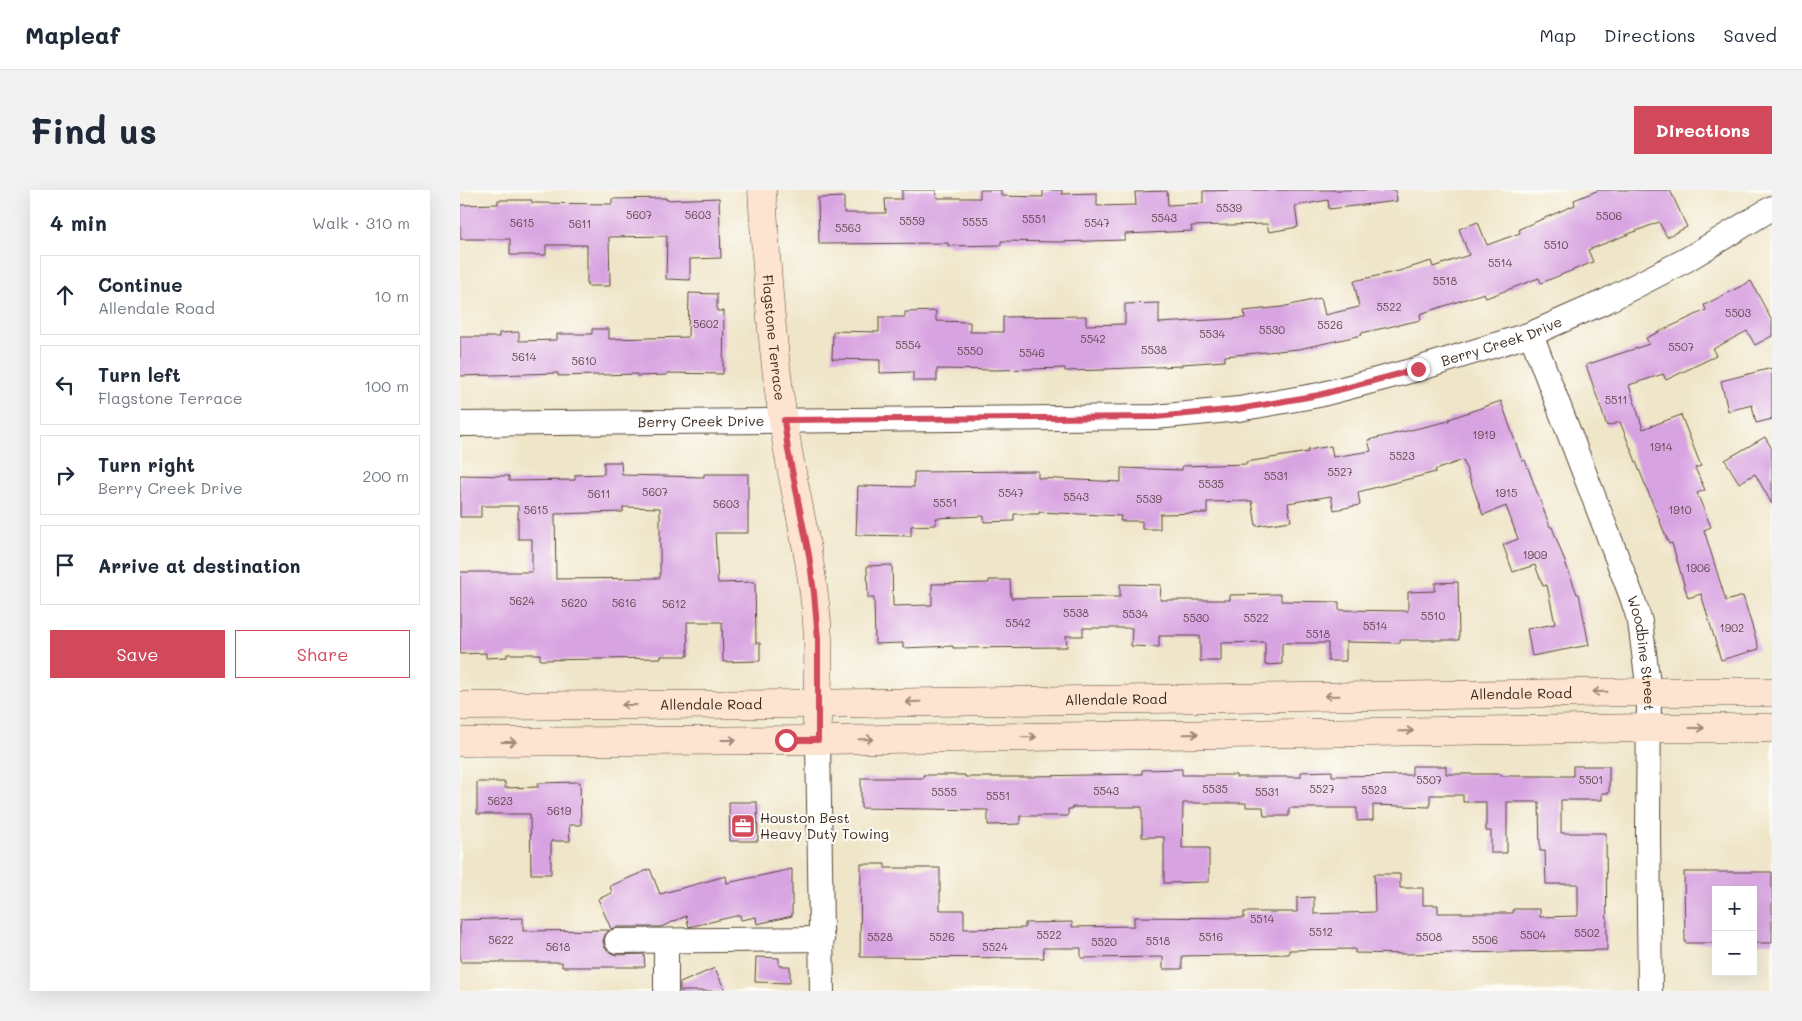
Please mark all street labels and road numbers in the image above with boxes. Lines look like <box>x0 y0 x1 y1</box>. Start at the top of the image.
street label: Flagstone Terrace <box>758 274 790 402</box>
street label: Berry Creek Drive <box>1439 312 1565 370</box>
street label: Berry Creek Drive <box>638 411 764 431</box>
street label: Woodbine Street <box>1623 593 1659 711</box>
street label: Allendale Road <box>1470 683 1572 704</box>
street label: Allendale Road <box>1065 689 1167 709</box>
street label: Allendale Road <box>660 694 762 714</box>

